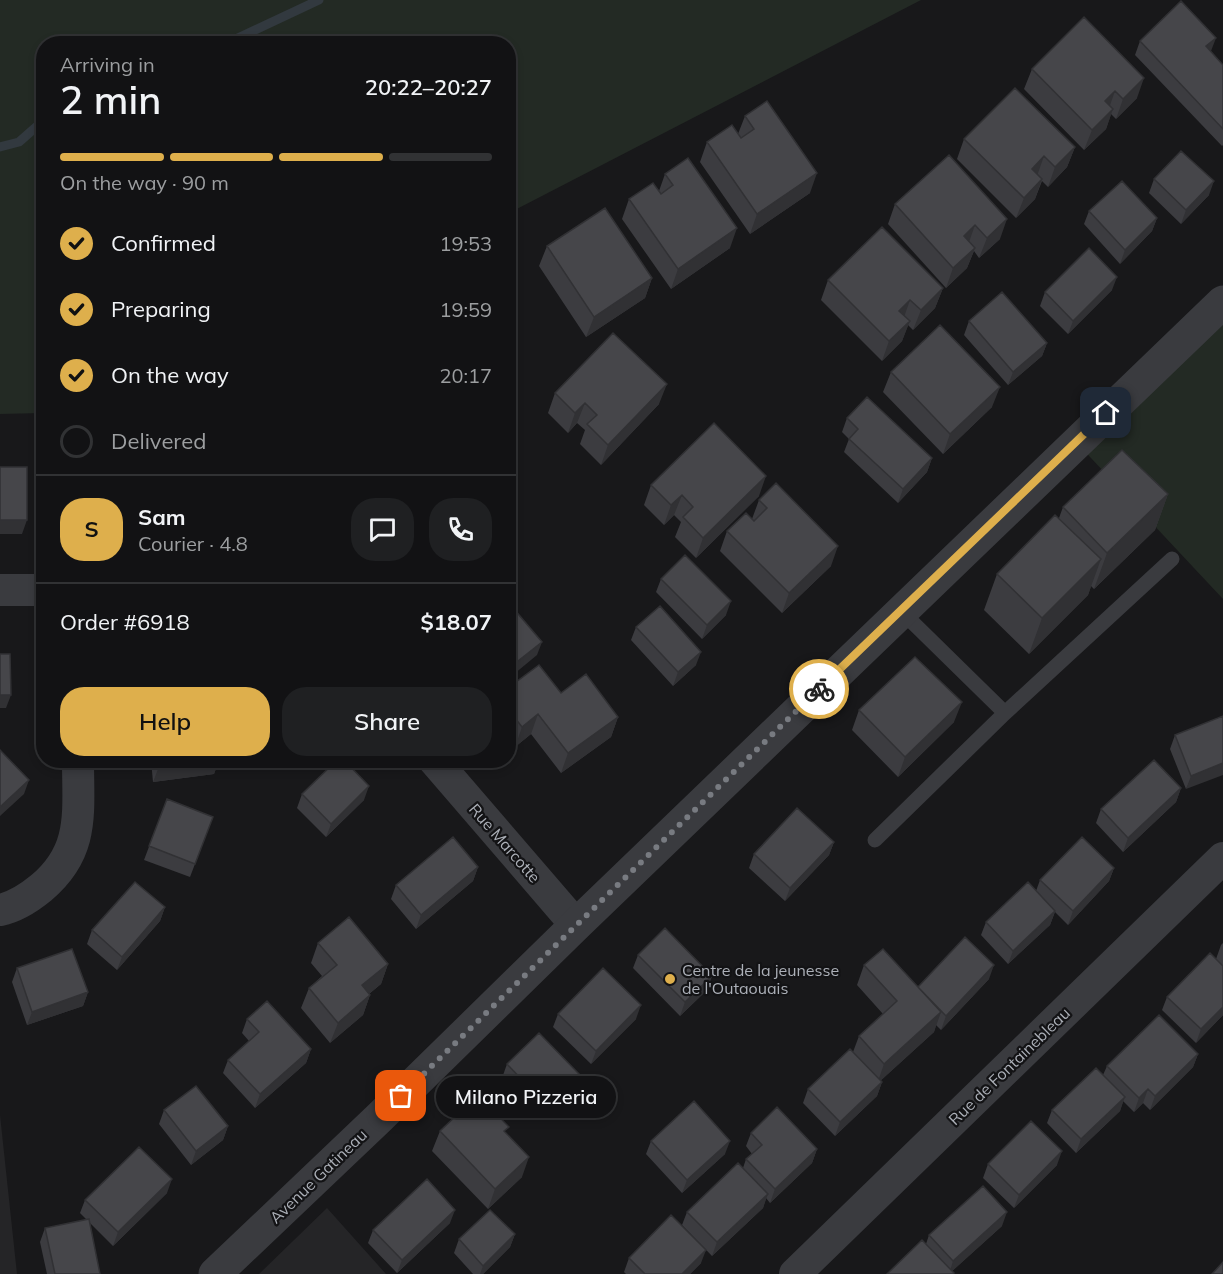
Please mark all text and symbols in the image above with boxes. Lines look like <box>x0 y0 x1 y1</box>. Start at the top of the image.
text: Arriving in <box>60 52 155 77</box>
text: 20:22–20:27 <box>365 73 492 101</box>
text: 2 min <box>60 75 161 124</box>
text: On the way · 90 m <box>60 170 229 195</box>
icon: check <box>60 227 93 260</box>
text: Confirmed <box>111 229 216 257</box>
text: 19:53 <box>439 231 492 256</box>
icon: check <box>60 293 93 326</box>
text: Preparing <box>111 295 211 323</box>
text: 19:59 <box>439 297 492 322</box>
icon: check <box>60 359 93 392</box>
text: On the way <box>111 361 229 389</box>
text: 20:17 <box>439 363 492 388</box>
pin <box>1080 387 1131 438</box>
icon: home <box>1089 396 1122 429</box>
text: Delivered <box>111 427 206 455</box>
button: chat <box>351 498 414 561</box>
button: phone <box>429 498 492 561</box>
text: Sam <box>138 503 186 531</box>
text: S <box>84 515 99 543</box>
text: Courier · 4.8 <box>138 531 248 556</box>
text: Order #6918 <box>60 608 190 636</box>
text: $18.07 <box>421 608 492 636</box>
courier <box>789 659 849 719</box>
icon: bike <box>803 673 836 706</box>
button: Help <box>60 687 270 756</box>
button: Share <box>282 687 492 756</box>
street label: Rue Marcotte <box>465 799 545 887</box>
place label: Centre de la jeunesse de l'Outaouais <box>682 960 839 998</box>
marker: Centre de la jeunesse de l'Outaouais <box>663 972 677 986</box>
street label: Rue de Fontainebleau <box>944 1003 1074 1129</box>
pin <box>375 1070 426 1121</box>
callout: Milano Pizzeria <box>437 1075 617 1117</box>
icon: bag <box>384 1079 417 1112</box>
text: Milano Pizzeria <box>455 1084 597 1109</box>
street label: Avenue Gatineau <box>265 1125 371 1227</box>

